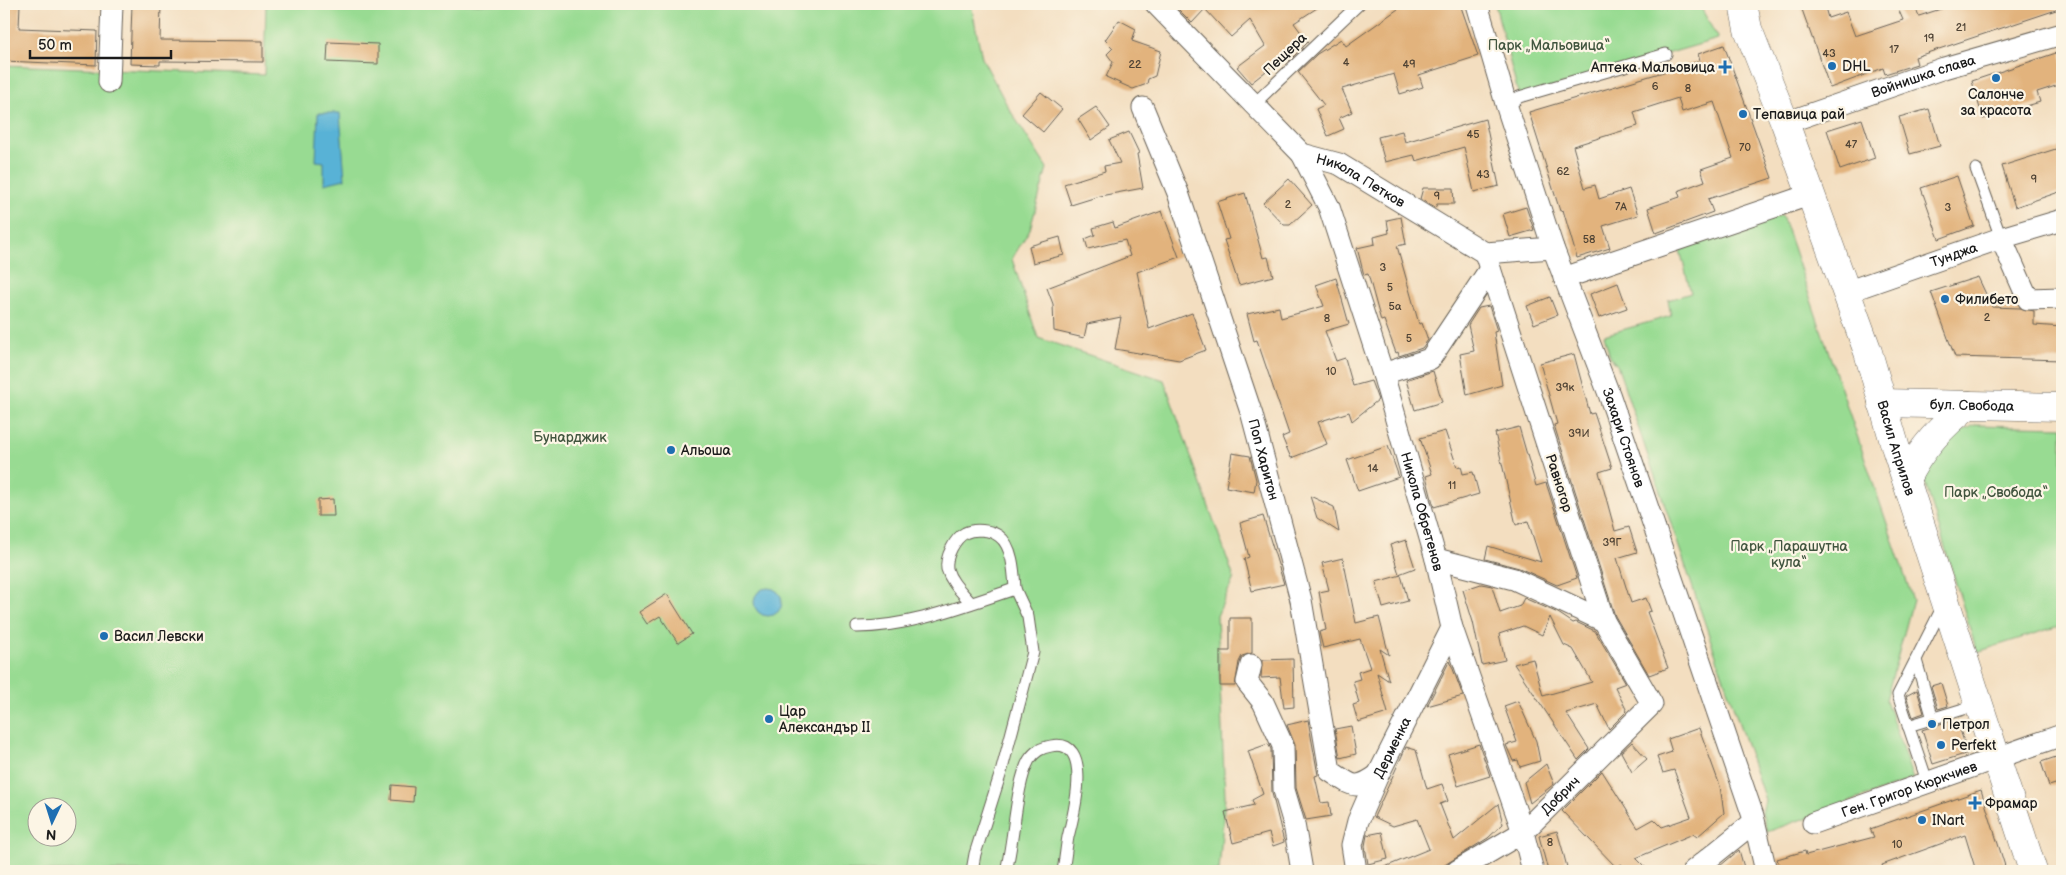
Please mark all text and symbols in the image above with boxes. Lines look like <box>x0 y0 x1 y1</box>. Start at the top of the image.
house number: 21 <box>1956 21 1966 34</box>
scale bar <box>30 28 171 60</box>
street label: Пещера <box>1260 29 1311 79</box>
house number: 19 <box>1924 32 1934 45</box>
text: 50 m <box>38 36 72 55</box>
park label: Парк „Мальовица“ <box>1488 37 1610 54</box>
house number: 17 <box>1889 43 1899 56</box>
house number: 43 <box>1822 47 1836 60</box>
street label: Войнишка слава <box>1869 51 1978 101</box>
house number: 4 <box>1343 56 1350 69</box>
house number: 22 <box>1129 58 1142 71</box>
house number: 49 <box>1402 58 1416 71</box>
place label: DHL <box>1842 58 1871 75</box>
place label: Аптека Мальовица <box>1590 59 1716 76</box>
marker: DHL <box>1826 60 1838 72</box>
marker: Аптека Мальовица <box>1719 61 1731 73</box>
marker: Салонче за красота <box>1990 72 2002 84</box>
house number: 6 <box>1652 80 1659 93</box>
house number: 8 <box>1685 82 1691 95</box>
place label: Салонче за красота <box>1961 86 2032 119</box>
place label: Тепавица рай <box>1753 106 1845 123</box>
marker: Тепавица рай <box>1737 108 1749 120</box>
house number: 45 <box>1466 128 1480 141</box>
house number: 47 <box>1845 138 1858 151</box>
house number: 70 <box>1739 141 1751 154</box>
street label: Никола Петков <box>1314 150 1409 211</box>
house number: 62 <box>1556 165 1570 178</box>
house number: 43 <box>1476 168 1490 181</box>
house number: 9 <box>2031 173 2037 186</box>
house number: 9 <box>1434 190 1440 203</box>
house number: 2 <box>1285 198 1292 211</box>
house number: 7А <box>1615 200 1627 213</box>
house number: 3 <box>1945 201 1952 214</box>
house number: 58 <box>1583 233 1595 246</box>
street label: Тунджа <box>1928 238 1980 271</box>
house number: 3 <box>1380 261 1387 274</box>
house number: 5 <box>1387 281 1393 294</box>
place label: Филибето <box>1955 291 2018 308</box>
marker: Филибето <box>1939 293 1951 305</box>
house number: 5а <box>1389 300 1402 313</box>
house number: 2 <box>1984 311 1991 324</box>
house number: 8 <box>1324 312 1330 325</box>
house number: 5 <box>1406 332 1412 345</box>
house number: 10 <box>1326 365 1337 378</box>
house number: 39к <box>1556 381 1575 394</box>
street label: Захари Стоянов <box>1599 385 1649 490</box>
street label: бул. Свобода <box>1930 396 2015 414</box>
street label: Васил Априлов <box>1874 398 1919 498</box>
street label: Поп Харитон <box>1245 417 1283 502</box>
house number: 39И <box>1568 427 1590 440</box>
park label: Бунарджик <box>533 429 607 446</box>
place label: Альоша <box>680 442 731 459</box>
marker: Альоша <box>665 444 677 456</box>
street label: Никола Обретенов <box>1397 450 1447 573</box>
street label: Равногор <box>1542 452 1576 514</box>
house number: 14 <box>1368 462 1379 475</box>
house number: 11 <box>1448 479 1456 492</box>
park label: Парк „Свобода“ <box>1944 484 2048 501</box>
house number: 39Г <box>1602 536 1622 549</box>
park label: Парк „Парашутна кула“ <box>1730 538 1849 571</box>
place label: Васил Левски <box>114 628 204 645</box>
marker: Васил Левски <box>98 630 110 642</box>
place label: Цар Александър II <box>778 703 870 736</box>
marker: Цар Александър II <box>763 713 775 725</box>
street label: Дерменка <box>1369 713 1415 781</box>
place label: Петрол <box>1942 716 1990 733</box>
marker: Петрол <box>1926 718 1938 730</box>
place label: Perfekt <box>1951 737 1997 754</box>
marker: Perfekt <box>1935 739 1947 751</box>
street label: Ген. Григор Кюркчиев <box>1839 757 1980 821</box>
street label: Добрич <box>1537 772 1583 818</box>
place label: Фрамар <box>1985 795 2038 812</box>
marker: Фрамар <box>1969 797 1981 809</box>
north arrow <box>28 798 78 848</box>
place label: INart <box>1932 812 1965 829</box>
marker: INart <box>1916 814 1928 826</box>
text: N <box>45 826 57 843</box>
house number: 8 <box>1547 836 1553 849</box>
house number: 10 <box>1892 838 1903 851</box>

